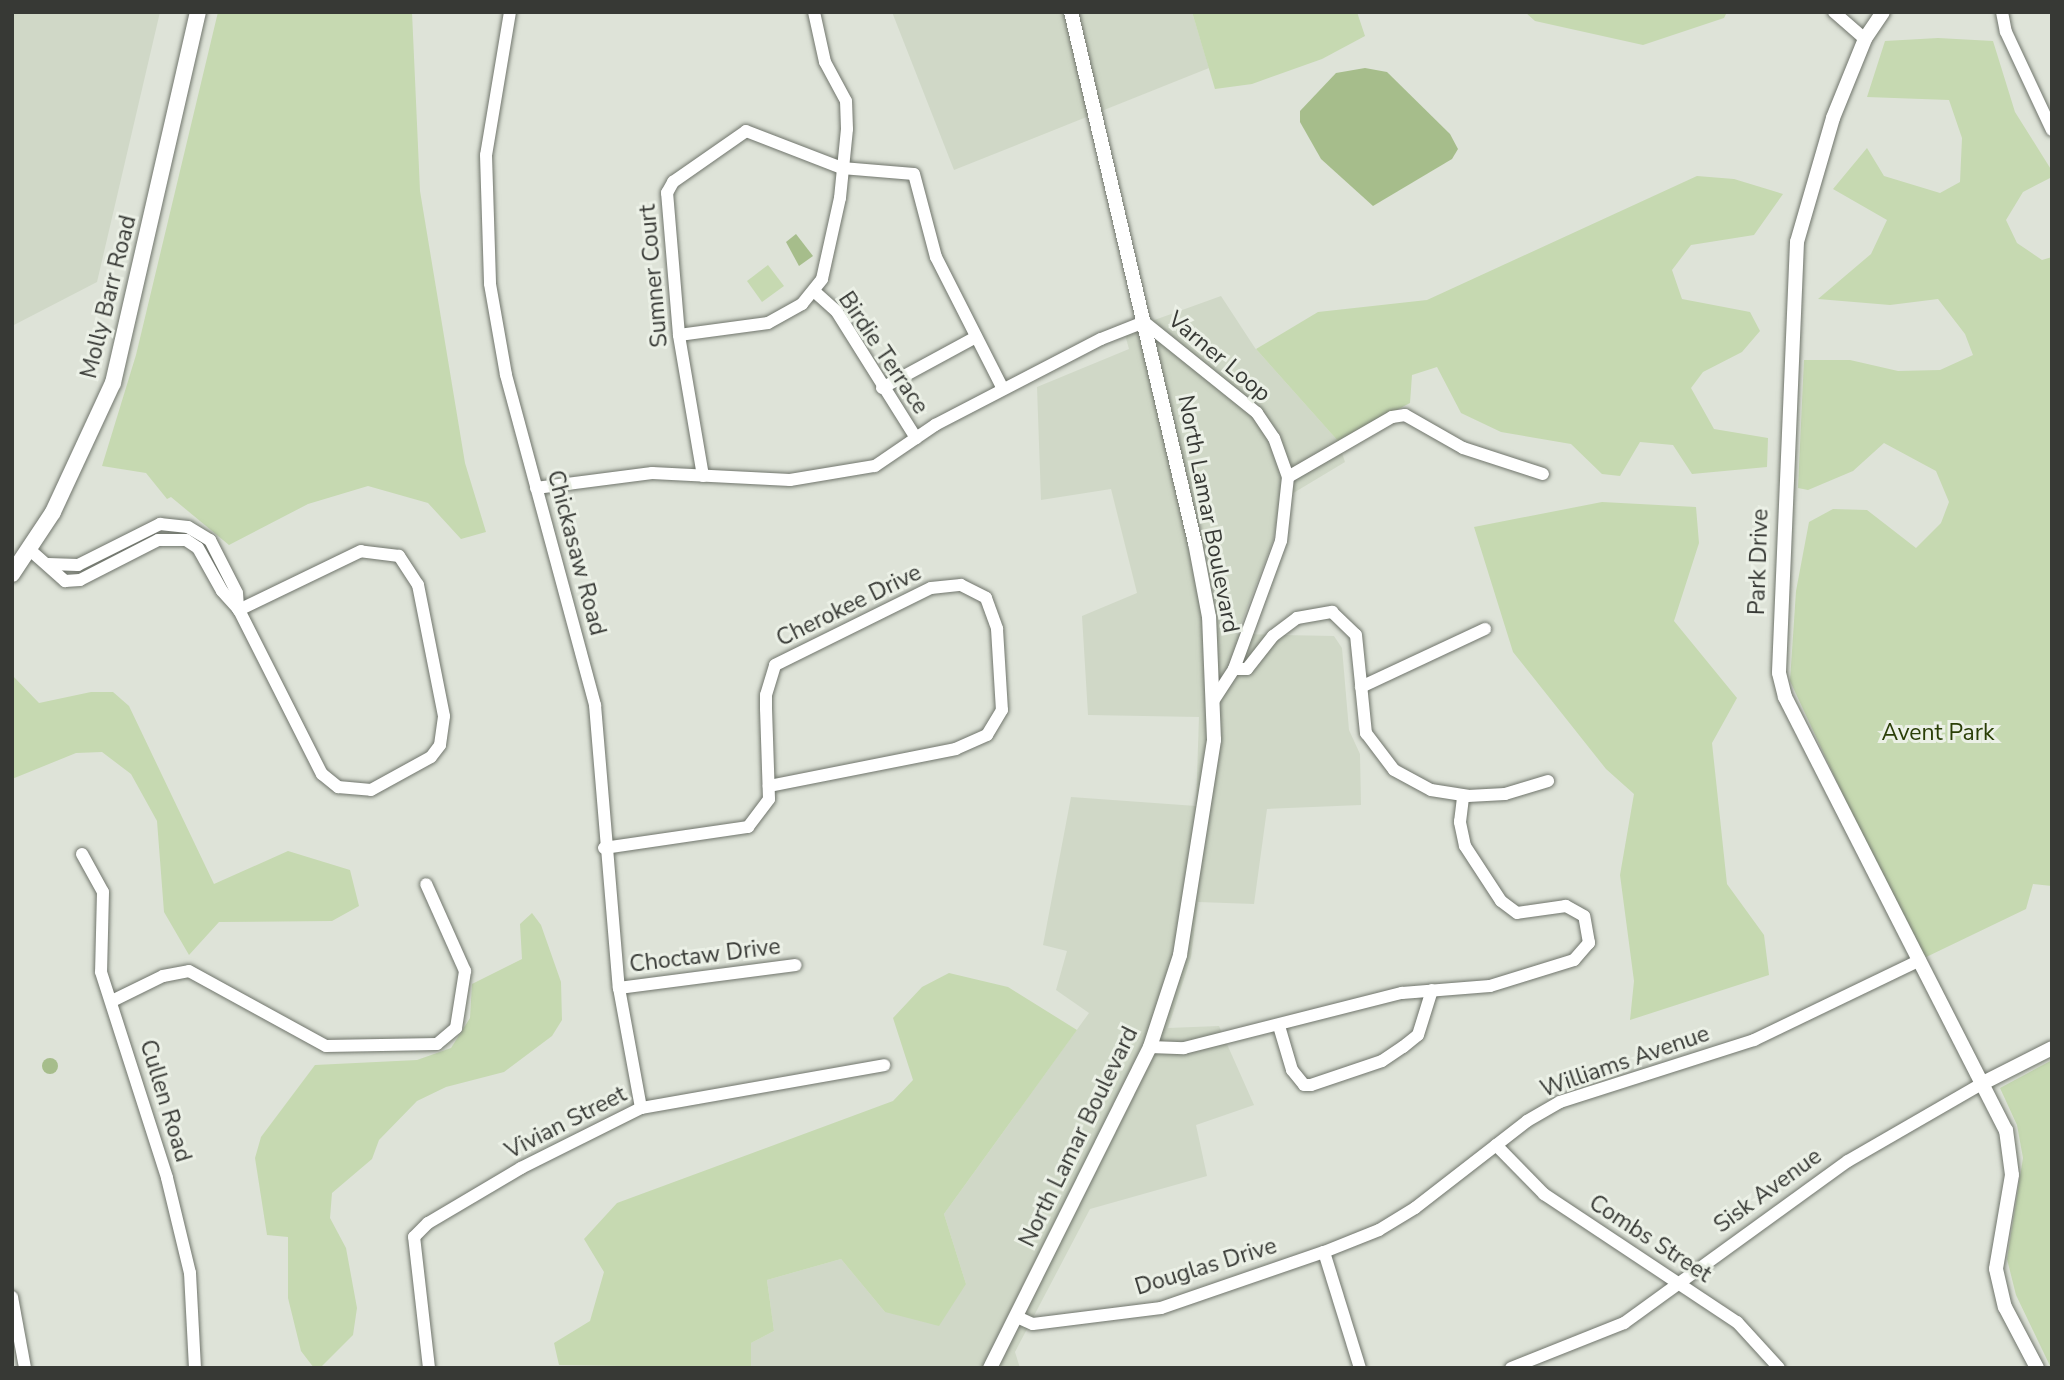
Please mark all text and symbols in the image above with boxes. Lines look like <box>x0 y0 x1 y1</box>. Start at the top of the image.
street label: Sumner Court <box>634 203 674 349</box>
street label: Molly Barr Road <box>75 213 143 381</box>
street label: Birdie Terrace <box>832 287 934 419</box>
street label: Varner Loop <box>1162 306 1276 408</box>
street label: North Lamar Boulevard <box>1171 393 1245 635</box>
street label: Chickasaw Road <box>541 467 611 639</box>
street label: Park Drive <box>1743 508 1775 616</box>
street label: Cherokee Drive <box>772 559 926 653</box>
park label: Avent Park <box>1881 719 1995 747</box>
street label: Choctaw Drive <box>628 933 782 979</box>
street label: Williams Avenue <box>1537 1020 1713 1104</box>
street label: North Lamar Boulevard <box>1014 1022 1144 1252</box>
street label: Cullen Road <box>133 1037 197 1165</box>
street label: Vivian Street <box>501 1081 631 1165</box>
street label: Sisk Avenue <box>1709 1143 1827 1239</box>
street label: Combs Street <box>1584 1189 1716 1289</box>
street label: Douglas Drive <box>1132 1232 1280 1302</box>

